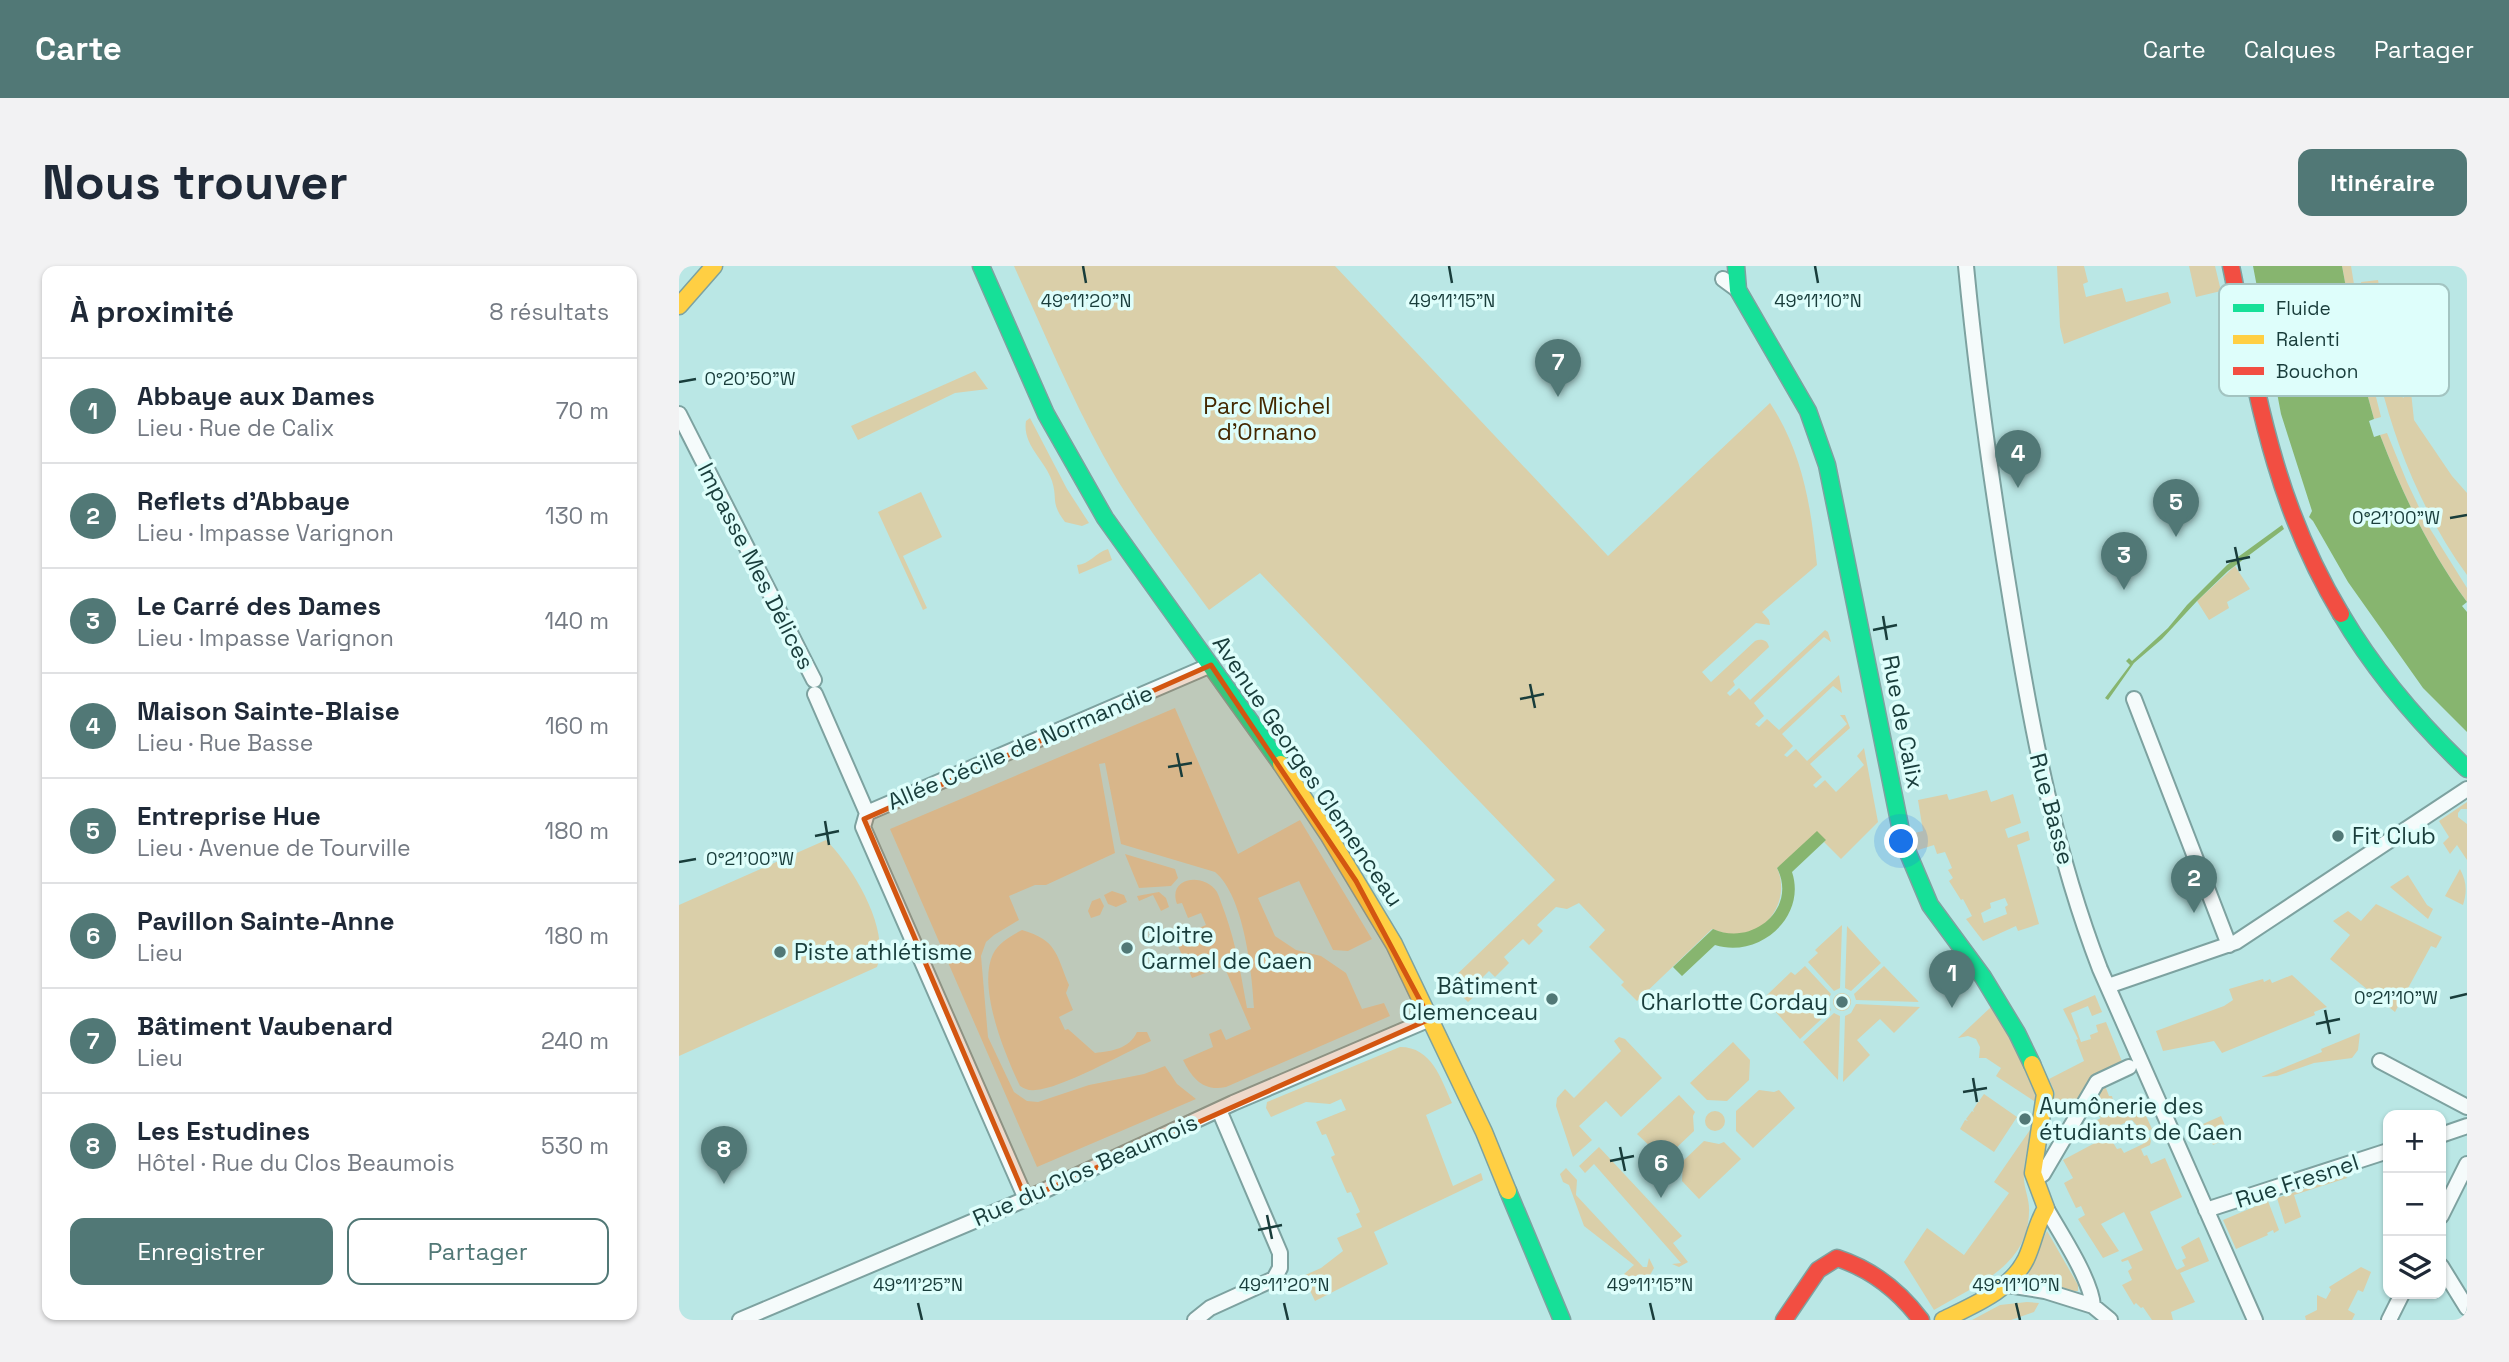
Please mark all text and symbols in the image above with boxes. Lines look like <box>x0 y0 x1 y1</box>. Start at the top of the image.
text: Carte <box>35 28 122 70</box>
text: Carte <box>2143 34 2206 65</box>
text: Calques <box>2244 34 2336 65</box>
text: Partager <box>2374 34 2474 65</box>
button: Itinéraire <box>2298 149 2467 216</box>
text: Nous trouver <box>42 151 348 213</box>
legend <box>2219 284 2449 396</box>
text: 49°11'20"N <box>1041 289 1131 312</box>
text: 49°11'15"N <box>1409 289 1495 312</box>
text: 49°11'10"N <box>1774 289 1862 312</box>
text: À proximité <box>70 292 234 331</box>
text: Fluide <box>2276 296 2331 321</box>
text: 8 résultats <box>489 297 609 327</box>
text: Ralenti <box>2276 327 2340 352</box>
pin: 7 <box>1535 339 1581 397</box>
text: Bouchon <box>2276 359 2358 384</box>
text: 0°20'50"W <box>704 367 796 390</box>
text: Abbaye aux Dames <box>137 379 375 413</box>
park label: Parc Michel d'Ornano <box>1203 391 1331 447</box>
text: 1 <box>88 396 98 426</box>
text: 70 m <box>556 396 609 426</box>
text: Lieu · Rue de Calix <box>137 413 334 443</box>
pin: 4 <box>1995 430 2041 488</box>
street label: Impasse Mes Délices <box>691 457 821 675</box>
pin: 5 <box>2153 479 2199 537</box>
text: Reflets d'Abbaye <box>137 484 350 518</box>
text: 2 <box>86 501 100 531</box>
text: 130 m <box>545 501 609 531</box>
text: 0°21'00"W <box>2352 506 2440 529</box>
text: Lieu · Impasse Varignon <box>137 518 394 548</box>
pin: 3 <box>2101 532 2147 590</box>
text: Le Carré des Dames <box>137 589 381 623</box>
text: 3 <box>86 606 100 636</box>
text: 140 m <box>545 606 609 636</box>
text: Lieu · Impasse Varignon <box>137 623 394 653</box>
street label: Avenue Georges Clemenceau <box>1206 630 1410 912</box>
street label: Rue de Calix <box>1875 653 1931 791</box>
street label: Allée Cécile de Normandie <box>883 677 1157 817</box>
text: Maison Sainte-Blaise <box>137 694 400 728</box>
text: 4 <box>86 711 100 741</box>
text: 160 m <box>545 711 609 741</box>
text: Lieu · Rue Basse <box>137 728 313 758</box>
street label: Rue Basse <box>2023 750 2081 868</box>
text: Entreprise Hue <box>137 799 321 833</box>
text: 5 <box>86 816 100 846</box>
text: 180 m <box>545 816 609 846</box>
place label: Fit Club <box>2352 821 2436 851</box>
your location <box>1884 824 1918 858</box>
marker: Fit Club <box>2330 828 2346 844</box>
text: Lieu · Avenue de Tourville <box>137 833 411 863</box>
text: 0°21'00"W <box>706 847 794 870</box>
pin: 2 <box>2171 855 2217 913</box>
text: Pavillon Sainte-Anne <box>137 904 395 938</box>
place label: Cloitre Carmel de Caen <box>1141 920 1312 976</box>
text: 6 <box>86 921 100 951</box>
text: 180 m <box>545 921 609 951</box>
place label: Piste athlétisme <box>794 937 973 967</box>
text: Lieu <box>137 938 183 968</box>
marker: Cloitre Carmel de Caen <box>1119 940 1135 956</box>
marker: Piste athlétisme <box>772 944 788 960</box>
pin: 1 <box>1929 950 1975 1008</box>
place label: Bâtiment Clemenceau <box>1402 971 1538 1027</box>
text: 0°21'10"W <box>2354 986 2438 1009</box>
place label: Charlotte Corday <box>1641 987 1828 1017</box>
marker: Bâtiment Clemenceau <box>1544 991 1560 1007</box>
marker: Charlotte Corday <box>1834 994 1850 1010</box>
text: Bâtiment Vaubenard <box>137 1009 393 1043</box>
text: 7 <box>87 1026 99 1056</box>
text: 240 m <box>541 1026 609 1056</box>
text: Lieu <box>137 1043 183 1073</box>
place label: Aumônerie des étudiants de Caen <box>2039 1091 2243 1147</box>
street label: Rue du Clos Beaumois <box>968 1107 1202 1233</box>
map controls <box>2383 1110 2446 1299</box>
button: + <box>2383 1110 2446 1173</box>
marker: Aumônerie des étudiants de Caen <box>2017 1111 2033 1127</box>
text: Les Estudines <box>137 1114 310 1148</box>
pin: 8 <box>701 1126 747 1184</box>
text: 8 <box>86 1131 100 1161</box>
text: 530 m <box>541 1131 609 1161</box>
pin: 6 <box>1638 1140 1684 1198</box>
street label: Rue Fresnel <box>2232 1147 2362 1215</box>
text: Hôtel · Rue du Clos Beaumois <box>137 1148 455 1178</box>
button: − <box>2383 1173 2446 1236</box>
button: Enregistrer <box>70 1218 333 1285</box>
button: Partager <box>347 1218 609 1285</box>
button: layers <box>2383 1236 2446 1299</box>
text: 49°11'25"N <box>873 1273 963 1296</box>
text: 49°11'20"N <box>1239 1273 1329 1296</box>
text: 49°11'15"N <box>1607 1273 1693 1296</box>
text: 49°11'10"N <box>1972 1273 2060 1296</box>

